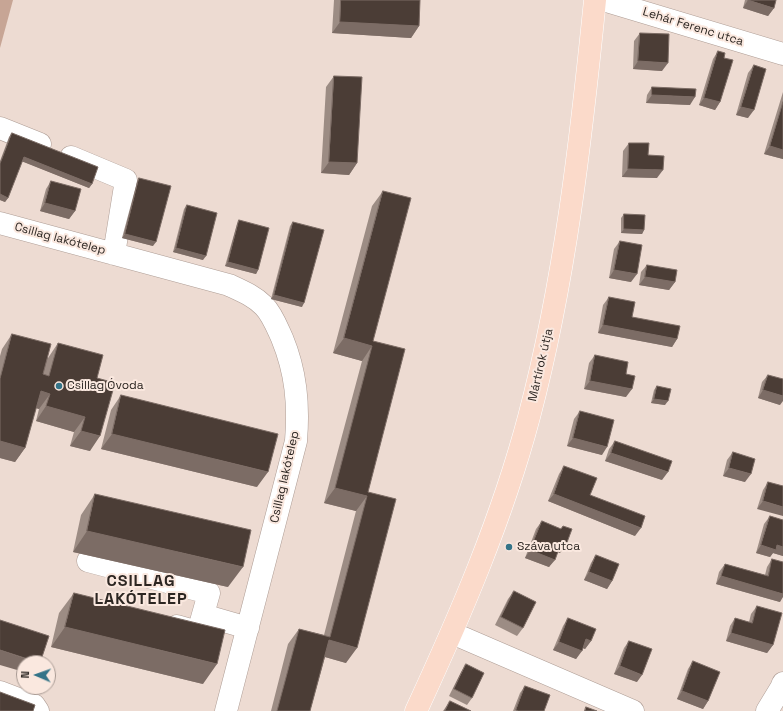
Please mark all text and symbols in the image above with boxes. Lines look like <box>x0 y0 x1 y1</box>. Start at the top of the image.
street label: Lehár Ferenc utca <box>641 5 745 49</box>
street label: Csillag lakótelep <box>13 220 107 258</box>
street label: Mártírok útja <box>526 327 556 403</box>
place label: Csillag Óvoda <box>67 379 144 393</box>
marker: Csillag Óvoda <box>54 381 64 391</box>
street label: Csillag lakótelep <box>267 430 303 524</box>
place label: Száva utca <box>517 540 580 554</box>
marker: Száva utca <box>504 542 514 552</box>
district label: CSILLAG LAKÓTELEP <box>94 572 188 610</box>
north arrow <box>16 655 56 695</box>
text: N <box>18 671 32 679</box>

